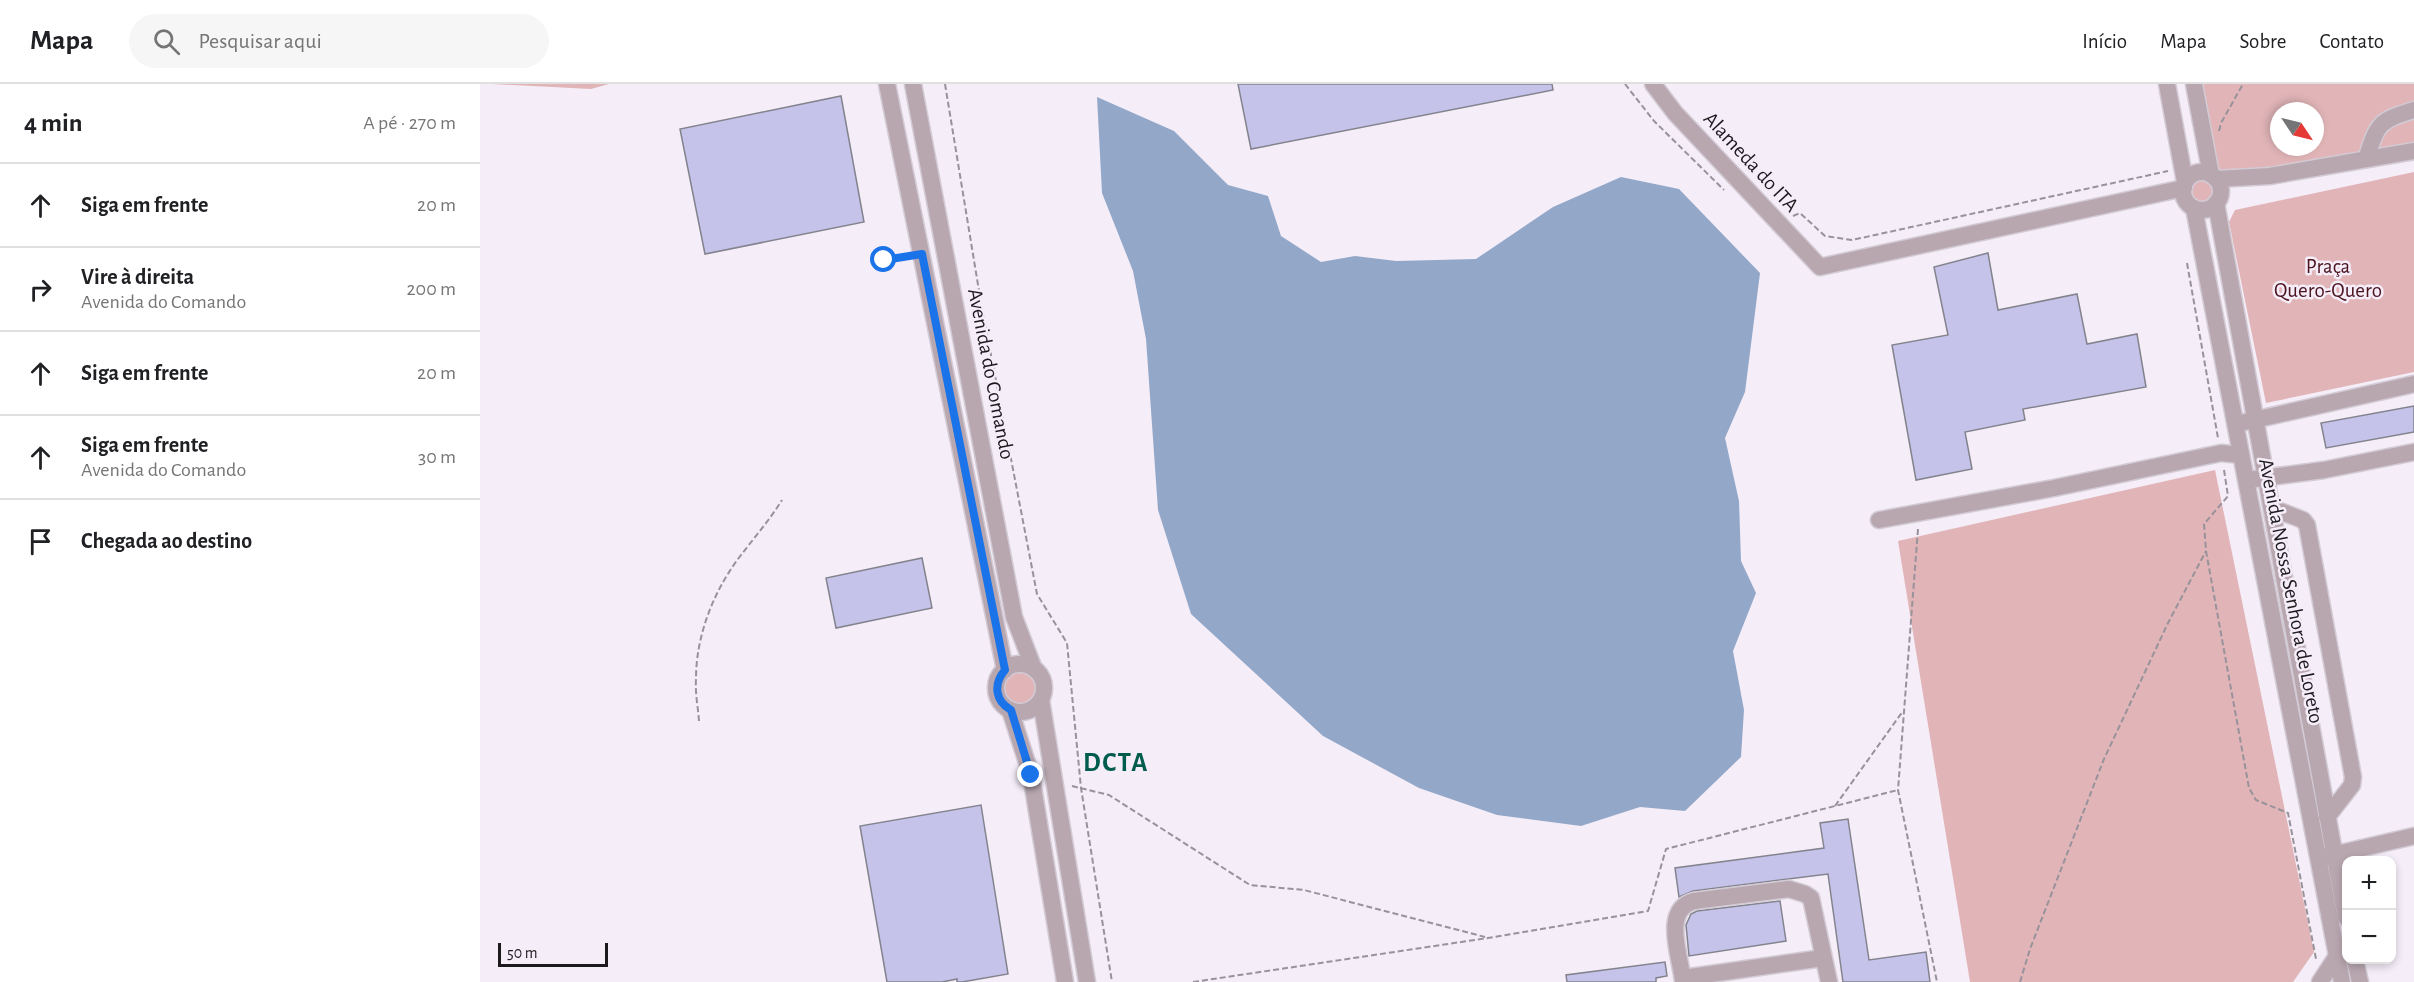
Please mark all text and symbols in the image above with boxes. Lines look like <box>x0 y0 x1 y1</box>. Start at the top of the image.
search box <box>129 14 549 68</box>
icon: search <box>150 25 183 58</box>
text: Mapa <box>30 27 93 55</box>
text: Pesquisar aqui <box>198 30 322 52</box>
text: Início <box>2082 31 2127 52</box>
text: Mapa <box>2160 31 2207 52</box>
text: Sobre <box>2240 31 2286 52</box>
text: Contato <box>2319 31 2384 52</box>
north arrow <box>2270 102 2324 156</box>
street label: Alameda do ITA <box>1699 108 1803 216</box>
text: 4 min <box>24 110 83 136</box>
text: A pé · 270 m <box>363 113 456 133</box>
icon: ahead <box>24 189 57 222</box>
text: Siga em frente <box>81 194 208 216</box>
text: 20 m <box>417 195 456 215</box>
route start <box>870 246 896 272</box>
park label: Praça Quero-Quero <box>2274 256 2382 301</box>
text: Vire à direita <box>81 266 194 288</box>
icon: right <box>24 273 57 306</box>
text: 200 m <box>406 279 456 299</box>
street label: Avenida do Comando <box>964 287 1018 461</box>
text: Avenida do Comando <box>81 292 246 312</box>
icon: ahead <box>24 357 57 390</box>
text: Siga em frente <box>81 362 208 384</box>
text: 20 m <box>417 363 456 383</box>
text: Siga em frente <box>81 434 208 456</box>
icon: ahead <box>24 441 57 474</box>
text: 30 m <box>418 447 456 467</box>
street label: Avenida Nossa Senhora de Loreto <box>2255 457 2327 725</box>
text: Avenida do Comando <box>81 460 246 480</box>
icon: arrive <box>24 525 57 558</box>
text: Chegada ao destino <box>81 530 252 552</box>
district label: DCTA <box>1083 749 1149 776</box>
route end <box>1017 761 1043 787</box>
map controls <box>2342 856 2396 964</box>
button: + <box>2342 856 2396 910</box>
button: − <box>2342 910 2396 964</box>
scale bar <box>498 940 608 968</box>
text: 50 m <box>507 945 538 961</box>

